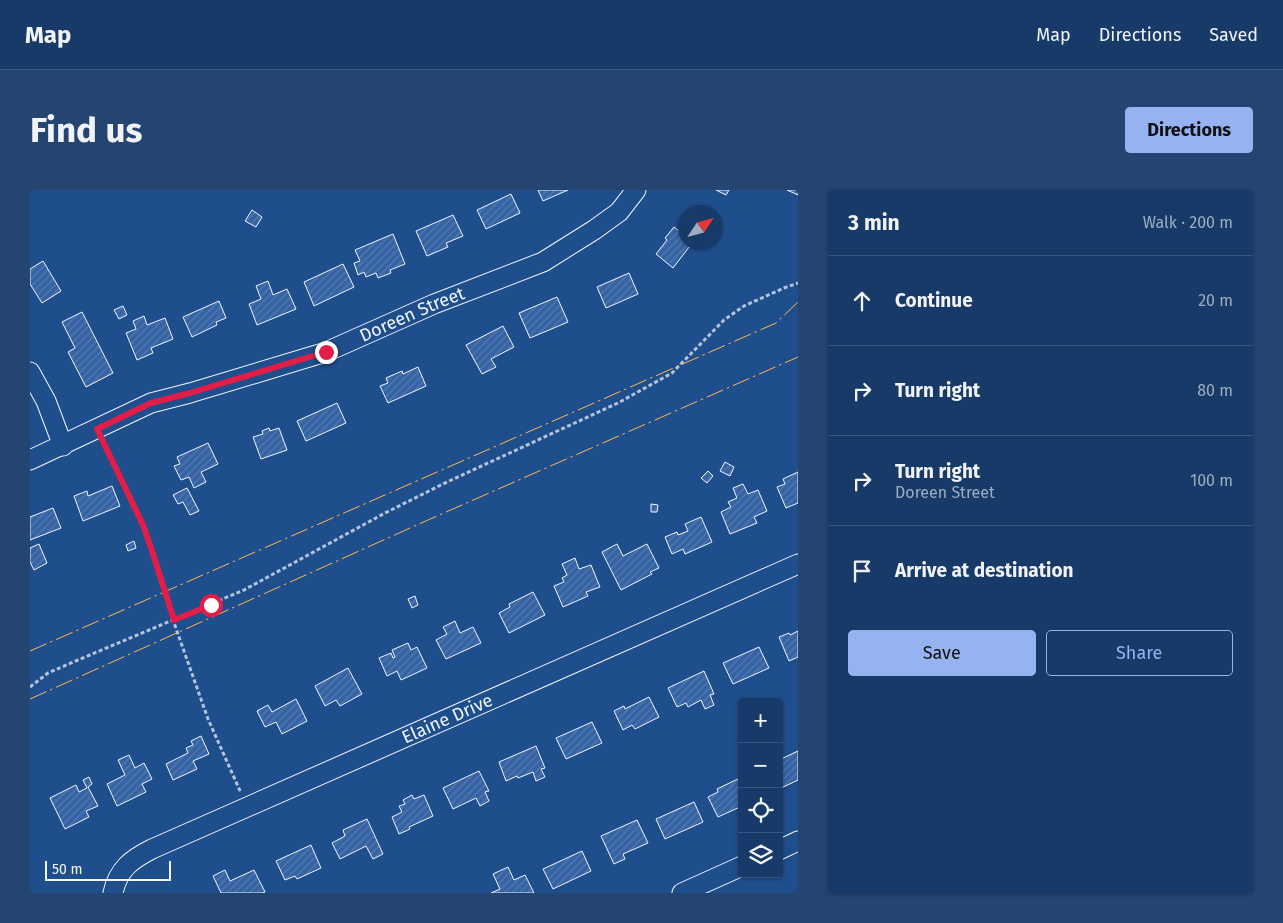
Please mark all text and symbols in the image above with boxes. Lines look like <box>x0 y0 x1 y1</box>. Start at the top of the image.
text: Map <box>25 21 71 49</box>
text: Map <box>1036 24 1071 46</box>
text: Directions <box>1099 24 1181 46</box>
text: Saved <box>1209 24 1258 46</box>
button: Directions <box>1125 107 1253 153</box>
text: Find us <box>30 109 142 151</box>
north arrow <box>678 205 723 250</box>
text: 3 min <box>848 210 900 236</box>
text: Walk · 200 m <box>1143 213 1233 232</box>
street label: Doreen Street <box>356 282 468 347</box>
icon: ahead <box>848 287 876 315</box>
text: Continue <box>895 289 973 312</box>
text: 20 m <box>1198 291 1233 310</box>
route end <box>315 341 338 364</box>
icon: right <box>848 377 876 405</box>
text: Turn right <box>895 379 980 402</box>
text: 80 m <box>1197 381 1233 400</box>
text: Turn right <box>895 460 980 483</box>
icon: right <box>848 467 876 495</box>
text: 100 m <box>1190 471 1233 490</box>
text: Doreen Street <box>895 483 995 502</box>
icon: arrive <box>848 557 876 585</box>
text: Arrive at destination <box>895 559 1074 582</box>
route start <box>200 594 223 617</box>
button: Save <box>848 630 1036 676</box>
button: Share <box>1046 630 1233 676</box>
street label: Elaine Drive <box>398 689 496 748</box>
map controls <box>738 698 783 878</box>
button: + <box>738 698 783 743</box>
button: − <box>738 743 783 788</box>
button: locate <box>738 788 783 833</box>
button: layers <box>738 833 783 878</box>
scale bar <box>45 858 171 881</box>
text: 50 m <box>52 861 83 878</box>

